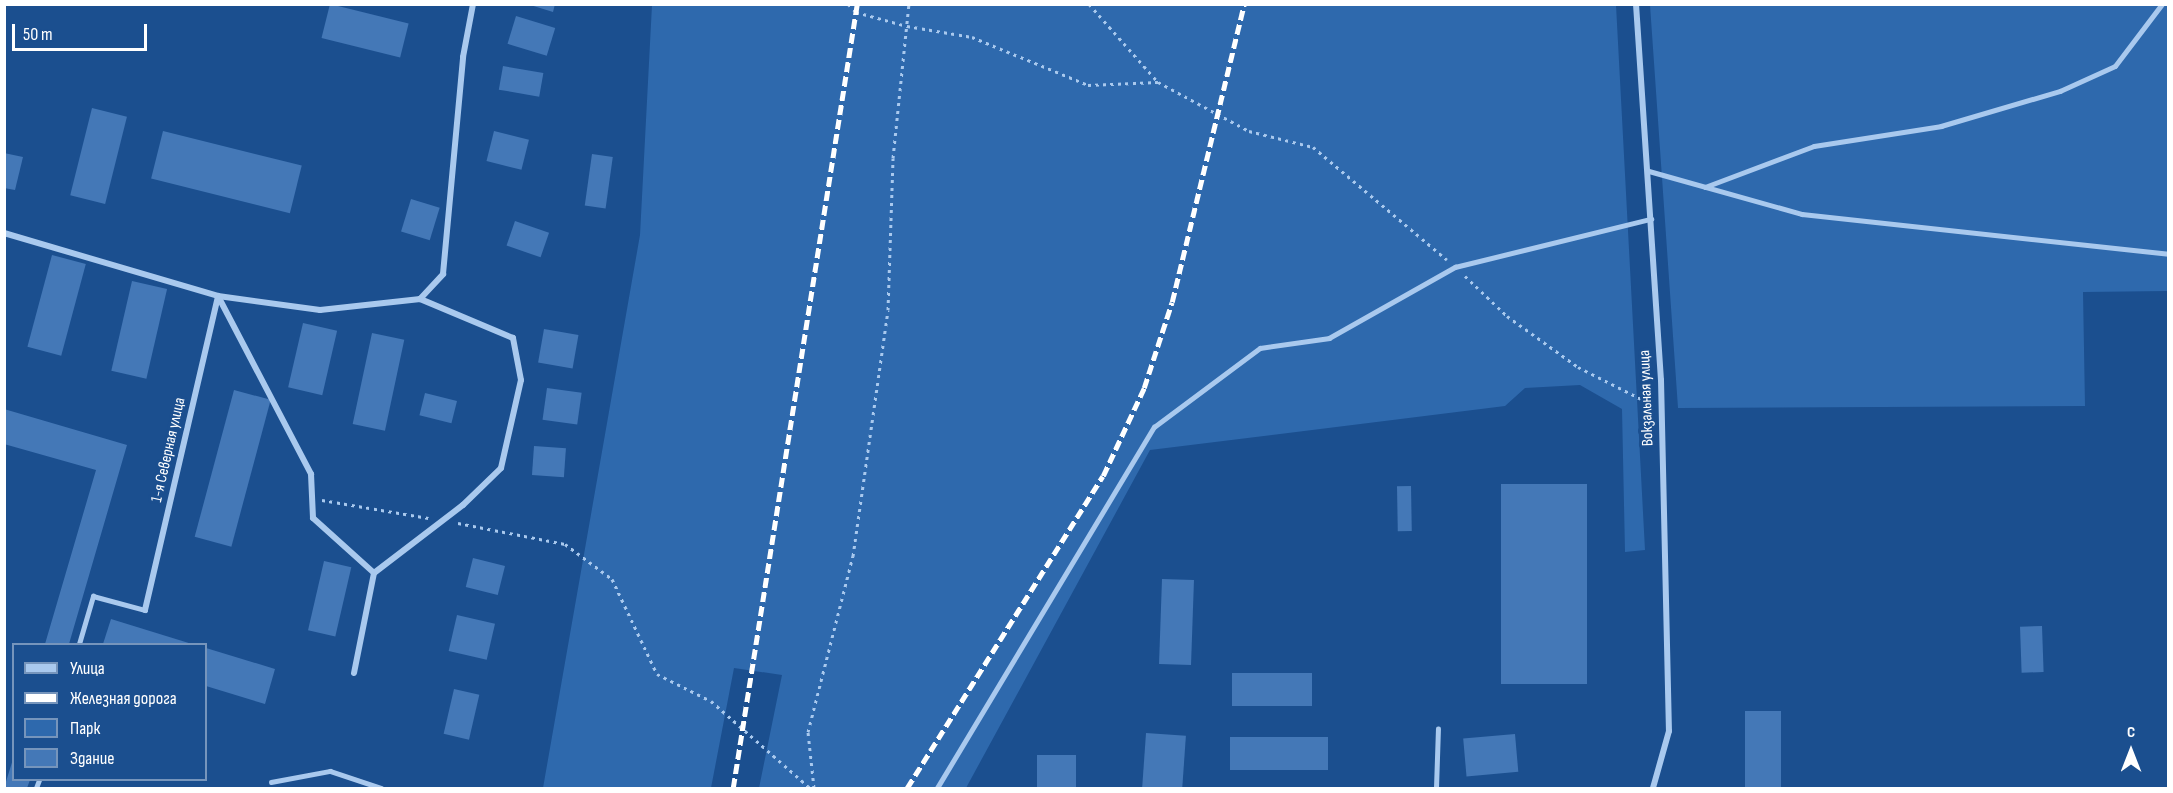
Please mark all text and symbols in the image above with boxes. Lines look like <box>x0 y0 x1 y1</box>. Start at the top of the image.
scale bar <box>15 12 150 50</box>
text: 50 m <box>23 24 53 45</box>
street label: Вокзальная улица <box>1636 350 1658 446</box>
street label: 1-я Северная улица <box>148 396 190 504</box>
legend <box>12 643 207 781</box>
text: Улица <box>70 658 105 679</box>
text: Железная дорога <box>70 688 177 709</box>
text: Парк <box>70 718 100 739</box>
north arrow <box>2101 721 2161 781</box>
text: С <box>2127 723 2135 742</box>
text: Здание <box>70 748 115 769</box>

